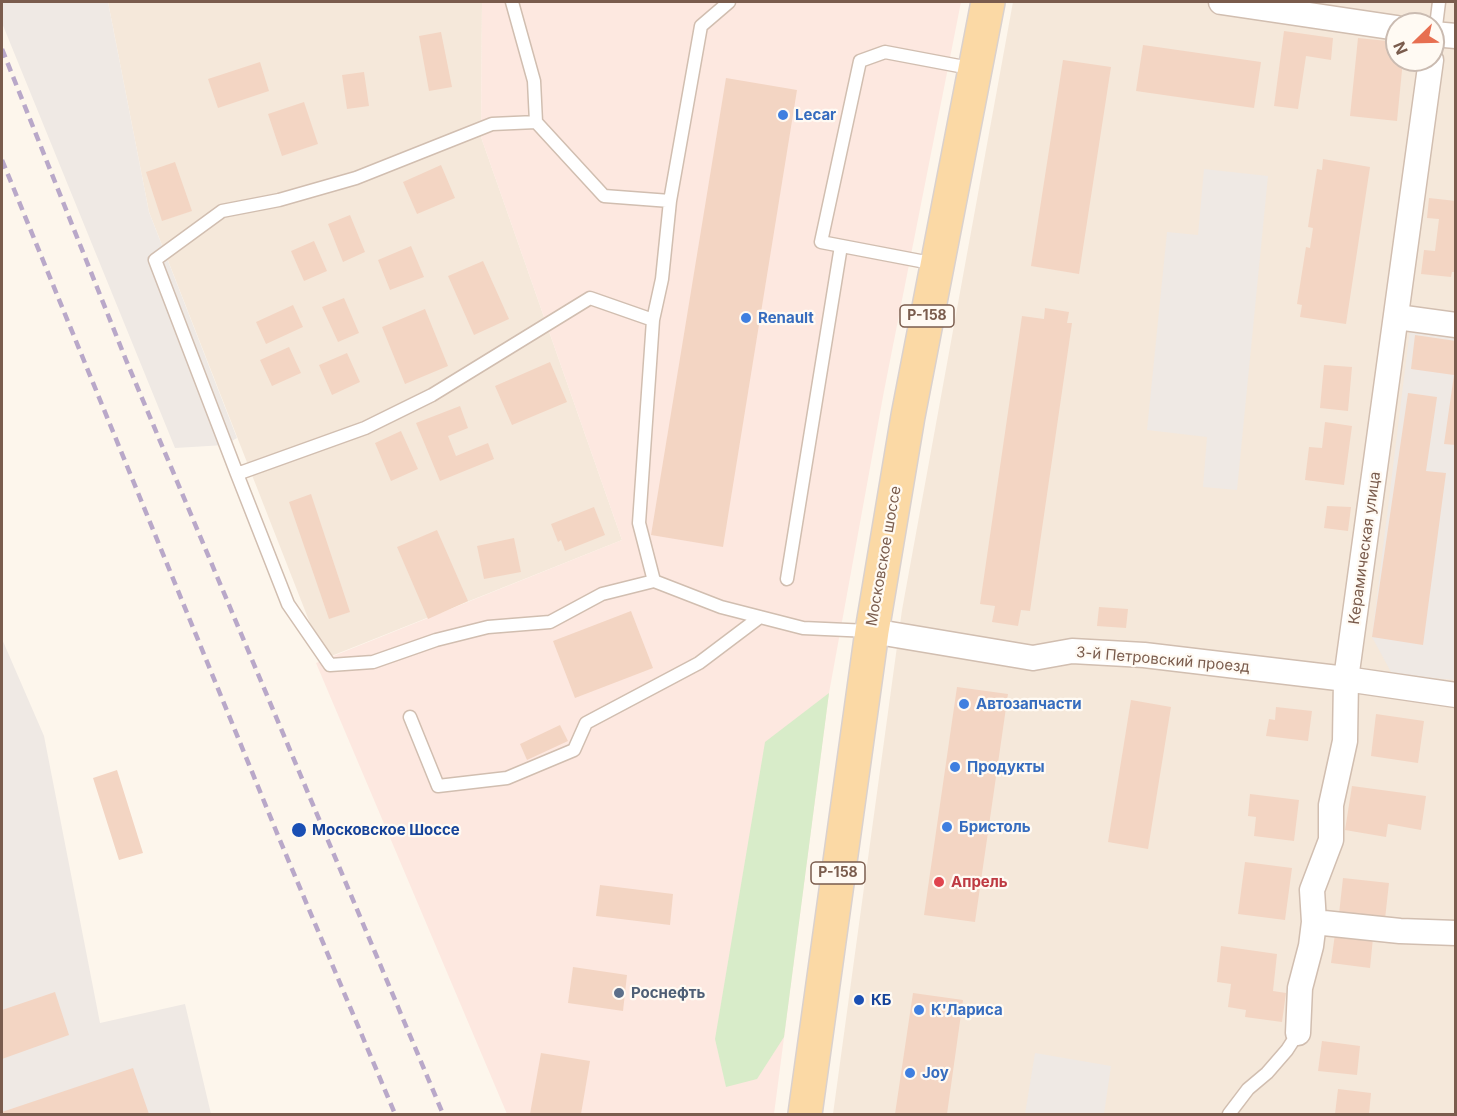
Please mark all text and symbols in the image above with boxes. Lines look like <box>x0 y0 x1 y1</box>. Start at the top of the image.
north arrow <box>1385 12 1445 72</box>
text: N <box>1389 39 1412 58</box>
place label: Lecar <box>795 106 836 124</box>
marker: Lecar <box>776 108 790 122</box>
road number: Р-158 <box>900 305 954 327</box>
place label: Renault <box>758 309 814 327</box>
marker: Renault <box>739 311 753 325</box>
street label: Керамическая улица <box>1345 470 1385 626</box>
street label: Московское шоссе <box>863 485 905 627</box>
street label: 3-й Петровский проезд <box>1075 643 1251 677</box>
place label: Автозапчасти <box>976 695 1082 713</box>
marker: Автозапчасти <box>957 697 971 711</box>
place label: Продукты <box>967 758 1045 776</box>
marker: Продукты <box>948 760 962 774</box>
place label: Бристоль <box>959 818 1031 836</box>
marker: Бристоль <box>940 820 954 834</box>
marker: Московское Шоссе <box>290 821 308 839</box>
place label: Московское Шоссе <box>312 821 460 839</box>
road number: Р-158 <box>811 862 865 884</box>
place label: Апрель <box>951 873 1008 891</box>
marker: Апрель <box>932 875 946 889</box>
place label: Роснефть <box>631 984 705 1002</box>
marker: Роснефть <box>612 986 626 1000</box>
place label: КБ <box>871 991 891 1009</box>
marker: КБ <box>852 993 866 1007</box>
place label: К'Лариса <box>931 1001 1003 1019</box>
marker: К'Лариса <box>912 1003 926 1017</box>
place label: Joy <box>922 1064 949 1082</box>
marker: Joy <box>903 1066 917 1080</box>

